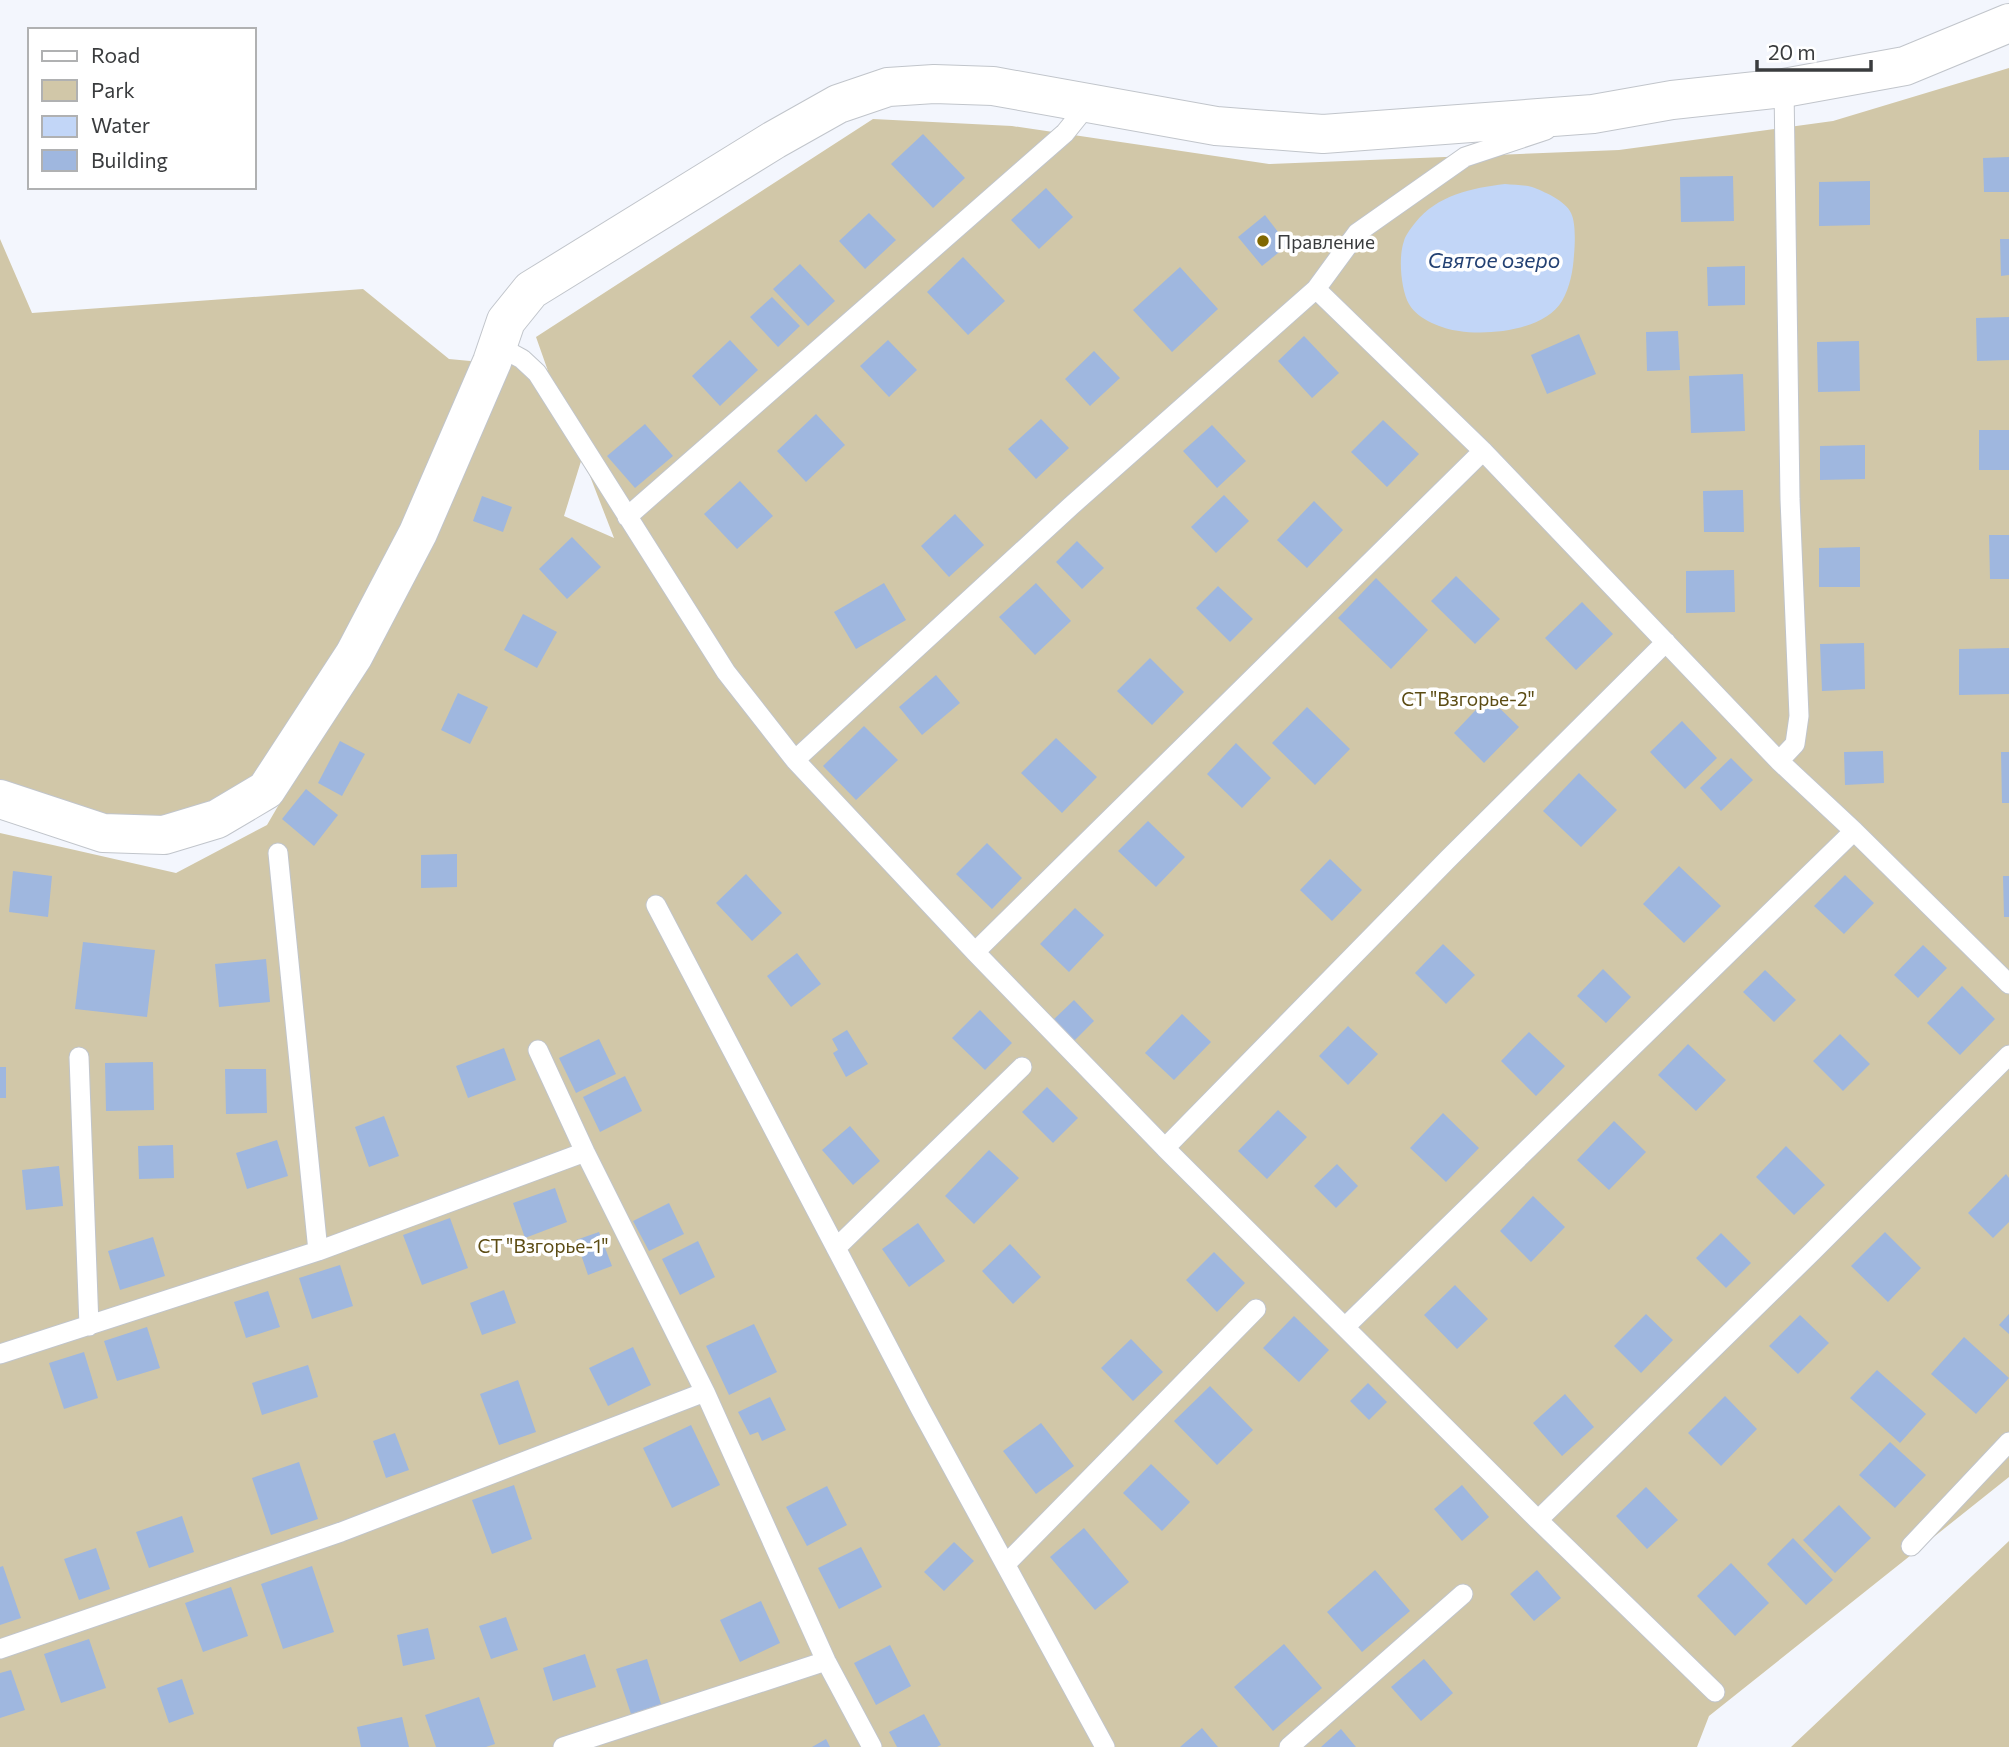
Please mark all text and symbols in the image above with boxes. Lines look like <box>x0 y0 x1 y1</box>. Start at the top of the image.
legend <box>28 28 256 189</box>
scale bar <box>1757 28 1871 72</box>
text: 20 m <box>1768 39 1816 64</box>
text: Road <box>91 42 140 67</box>
text: Park <box>91 77 135 102</box>
text: Water <box>91 112 150 137</box>
text: Building <box>91 147 168 172</box>
place label: Правление <box>1277 230 1375 253</box>
marker: Правление <box>1255 233 1271 249</box>
water label: Святое озеро <box>1428 247 1560 272</box>
park label: СТ "Взгорье-2" <box>1401 687 1535 710</box>
park label: СТ "Взгорье-1" <box>478 1234 609 1257</box>

